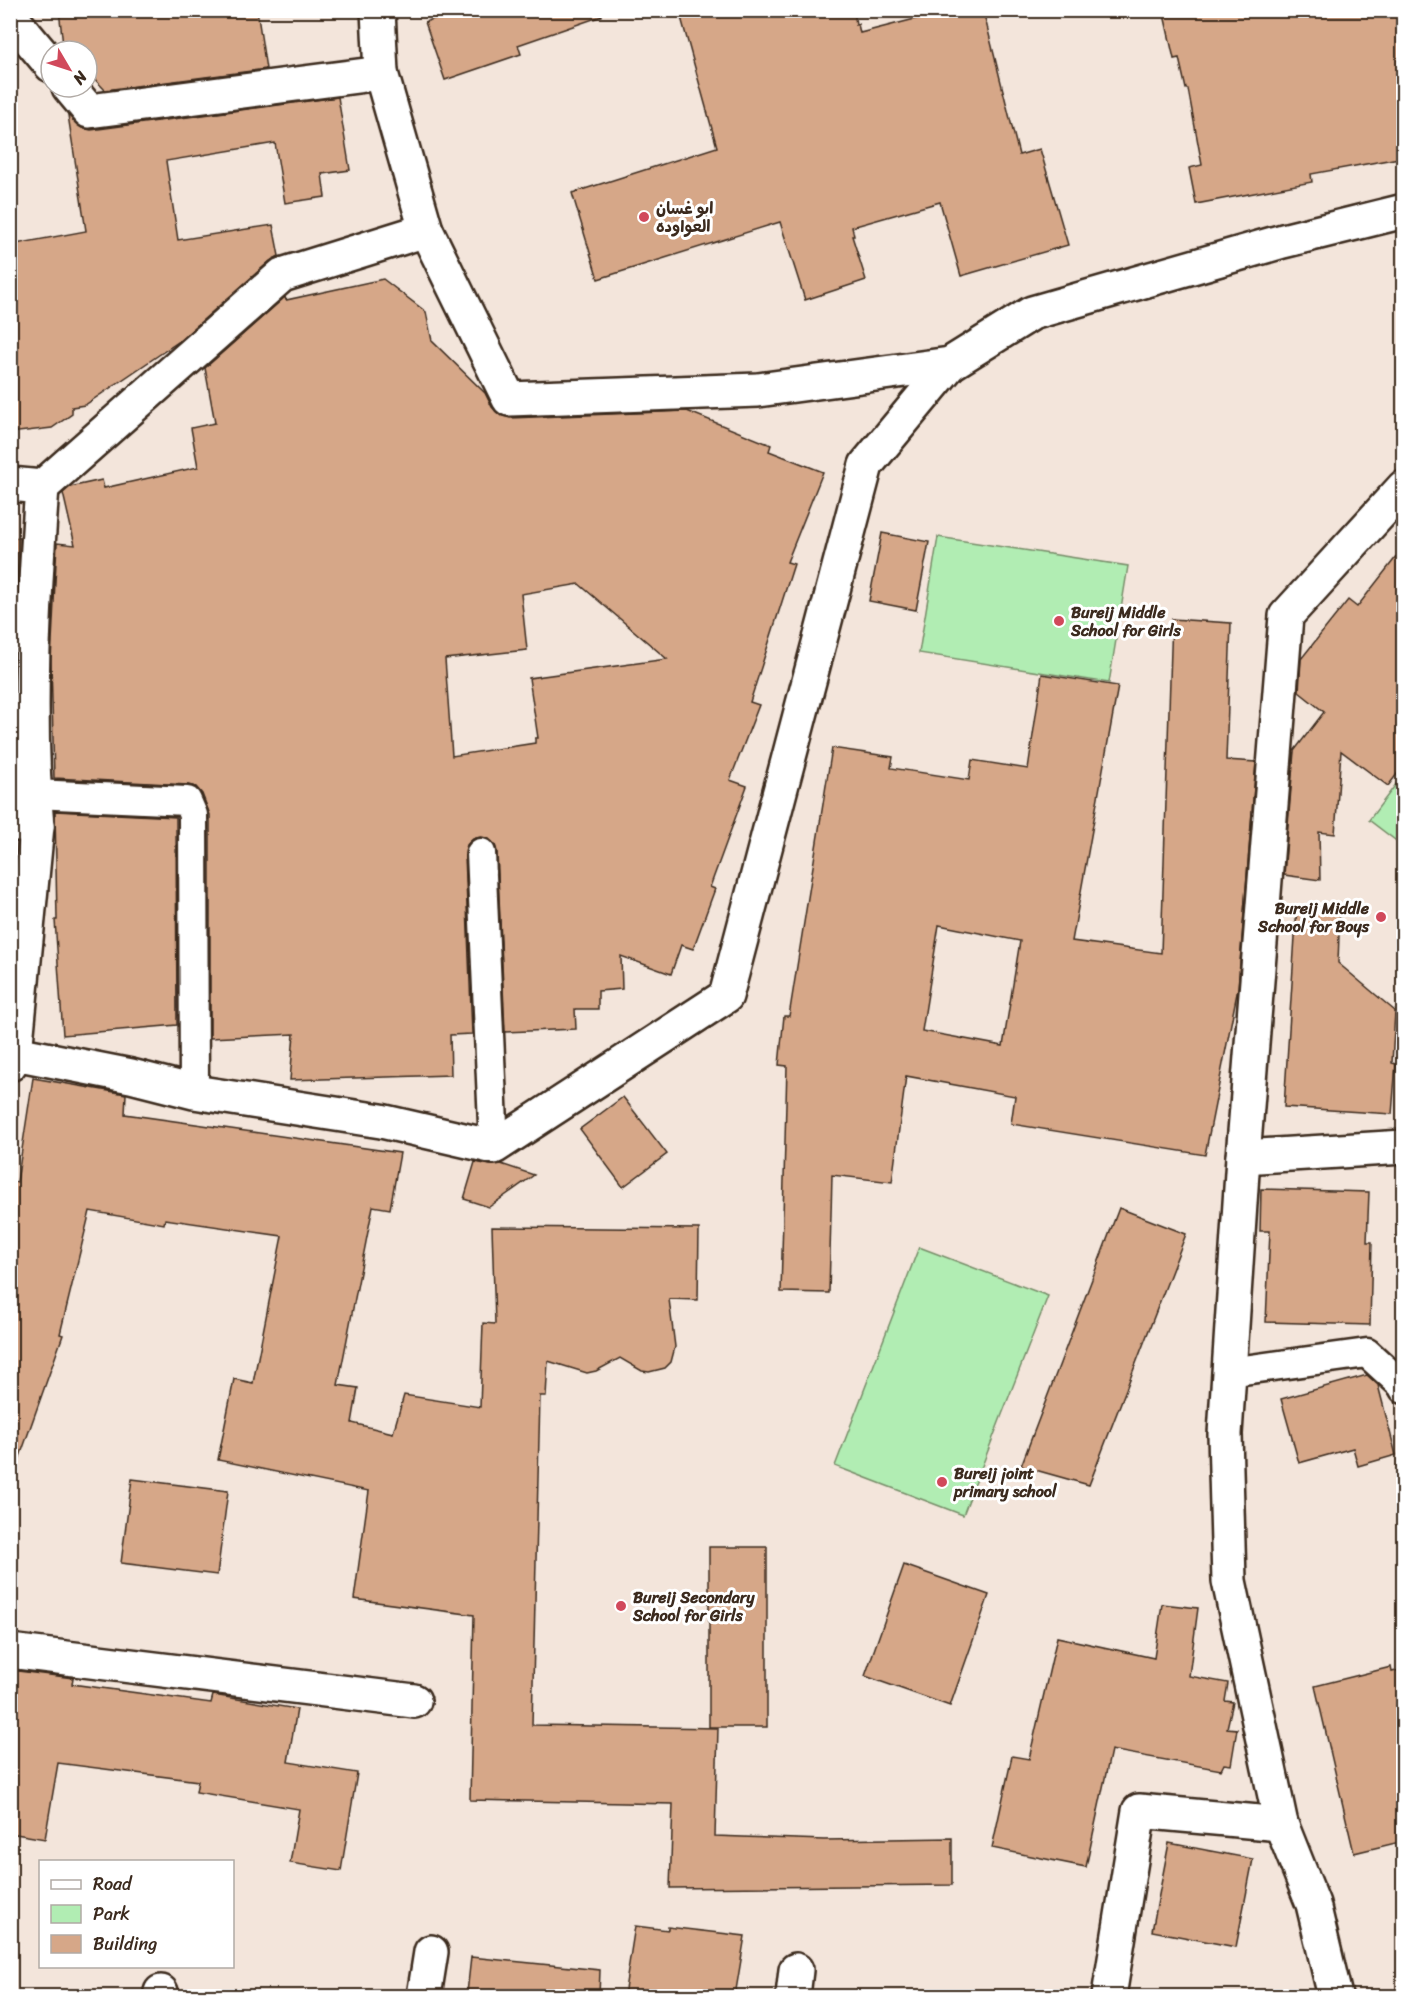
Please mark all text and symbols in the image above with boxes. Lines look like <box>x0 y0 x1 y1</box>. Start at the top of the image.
north arrow <box>39 39 99 99</box>
text: N <box>65 64 96 92</box>
place label: ابو غسان العواوده <box>656 194 713 241</box>
marker: ابو غسان العواوده <box>637 210 651 224</box>
place label: Bureij Middle School for Girls <box>1070 598 1182 645</box>
marker: Bureij Middle School for Girls <box>1052 614 1066 628</box>
place label: Bureij Middle School for Boys <box>1257 894 1370 941</box>
marker: Bureij Middle School for Boys <box>1374 910 1388 924</box>
place label: Bureij joint primary school <box>953 1459 1058 1506</box>
marker: Bureij joint primary school <box>935 1475 949 1489</box>
place label: Bureij Secondary School for Girls <box>632 1583 755 1630</box>
marker: Bureij Secondary School for Girls <box>614 1599 628 1613</box>
legend <box>39 1860 234 1968</box>
text: Road <box>93 1868 133 1900</box>
text: Park <box>93 1898 130 1930</box>
text: Building <box>93 1928 157 1960</box>

